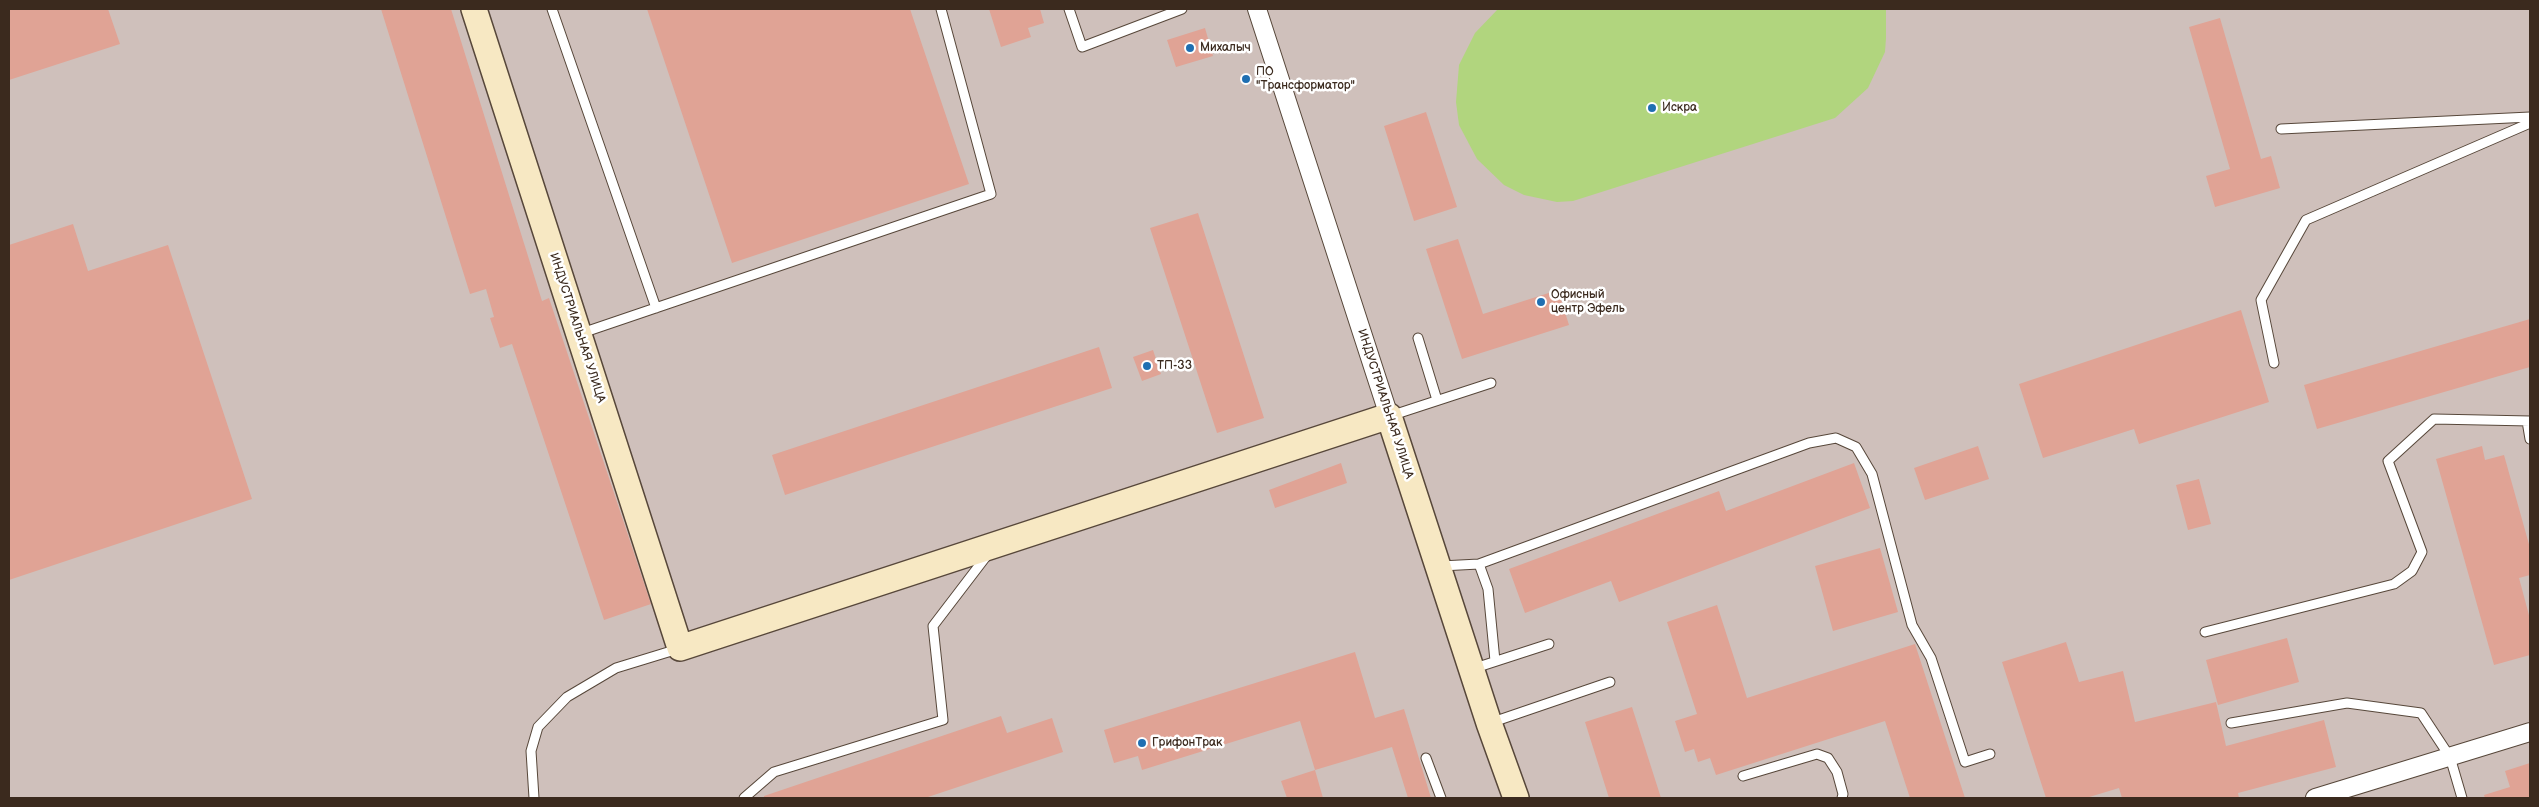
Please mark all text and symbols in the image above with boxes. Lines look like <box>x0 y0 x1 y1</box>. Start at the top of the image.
place label: Михалыч <box>1200 41 1251 55</box>
marker: Михалыч <box>1184 42 1196 54</box>
place label: ПО "Трансформатор" <box>1256 65 1355 93</box>
marker: ПО "Трансформатор" <box>1240 73 1252 85</box>
place label: Искра <box>1662 101 1697 115</box>
marker: Искра <box>1646 102 1658 114</box>
street label: ИНДУСТРИАЛЬНАЯ УЛИЦА <box>546 251 608 405</box>
place label: Офисный центр Эфель <box>1551 288 1625 316</box>
marker: Офисный центр Эфель <box>1535 296 1547 308</box>
street label: ИНДУСТРИАЛЬНАЯ УЛИЦА <box>1354 327 1416 481</box>
place label: ТП-33 <box>1157 359 1192 373</box>
marker: ТП-33 <box>1141 360 1153 372</box>
place label: ГрифонТрак <box>1152 736 1222 750</box>
marker: ГрифонТрак <box>1136 737 1148 749</box>

